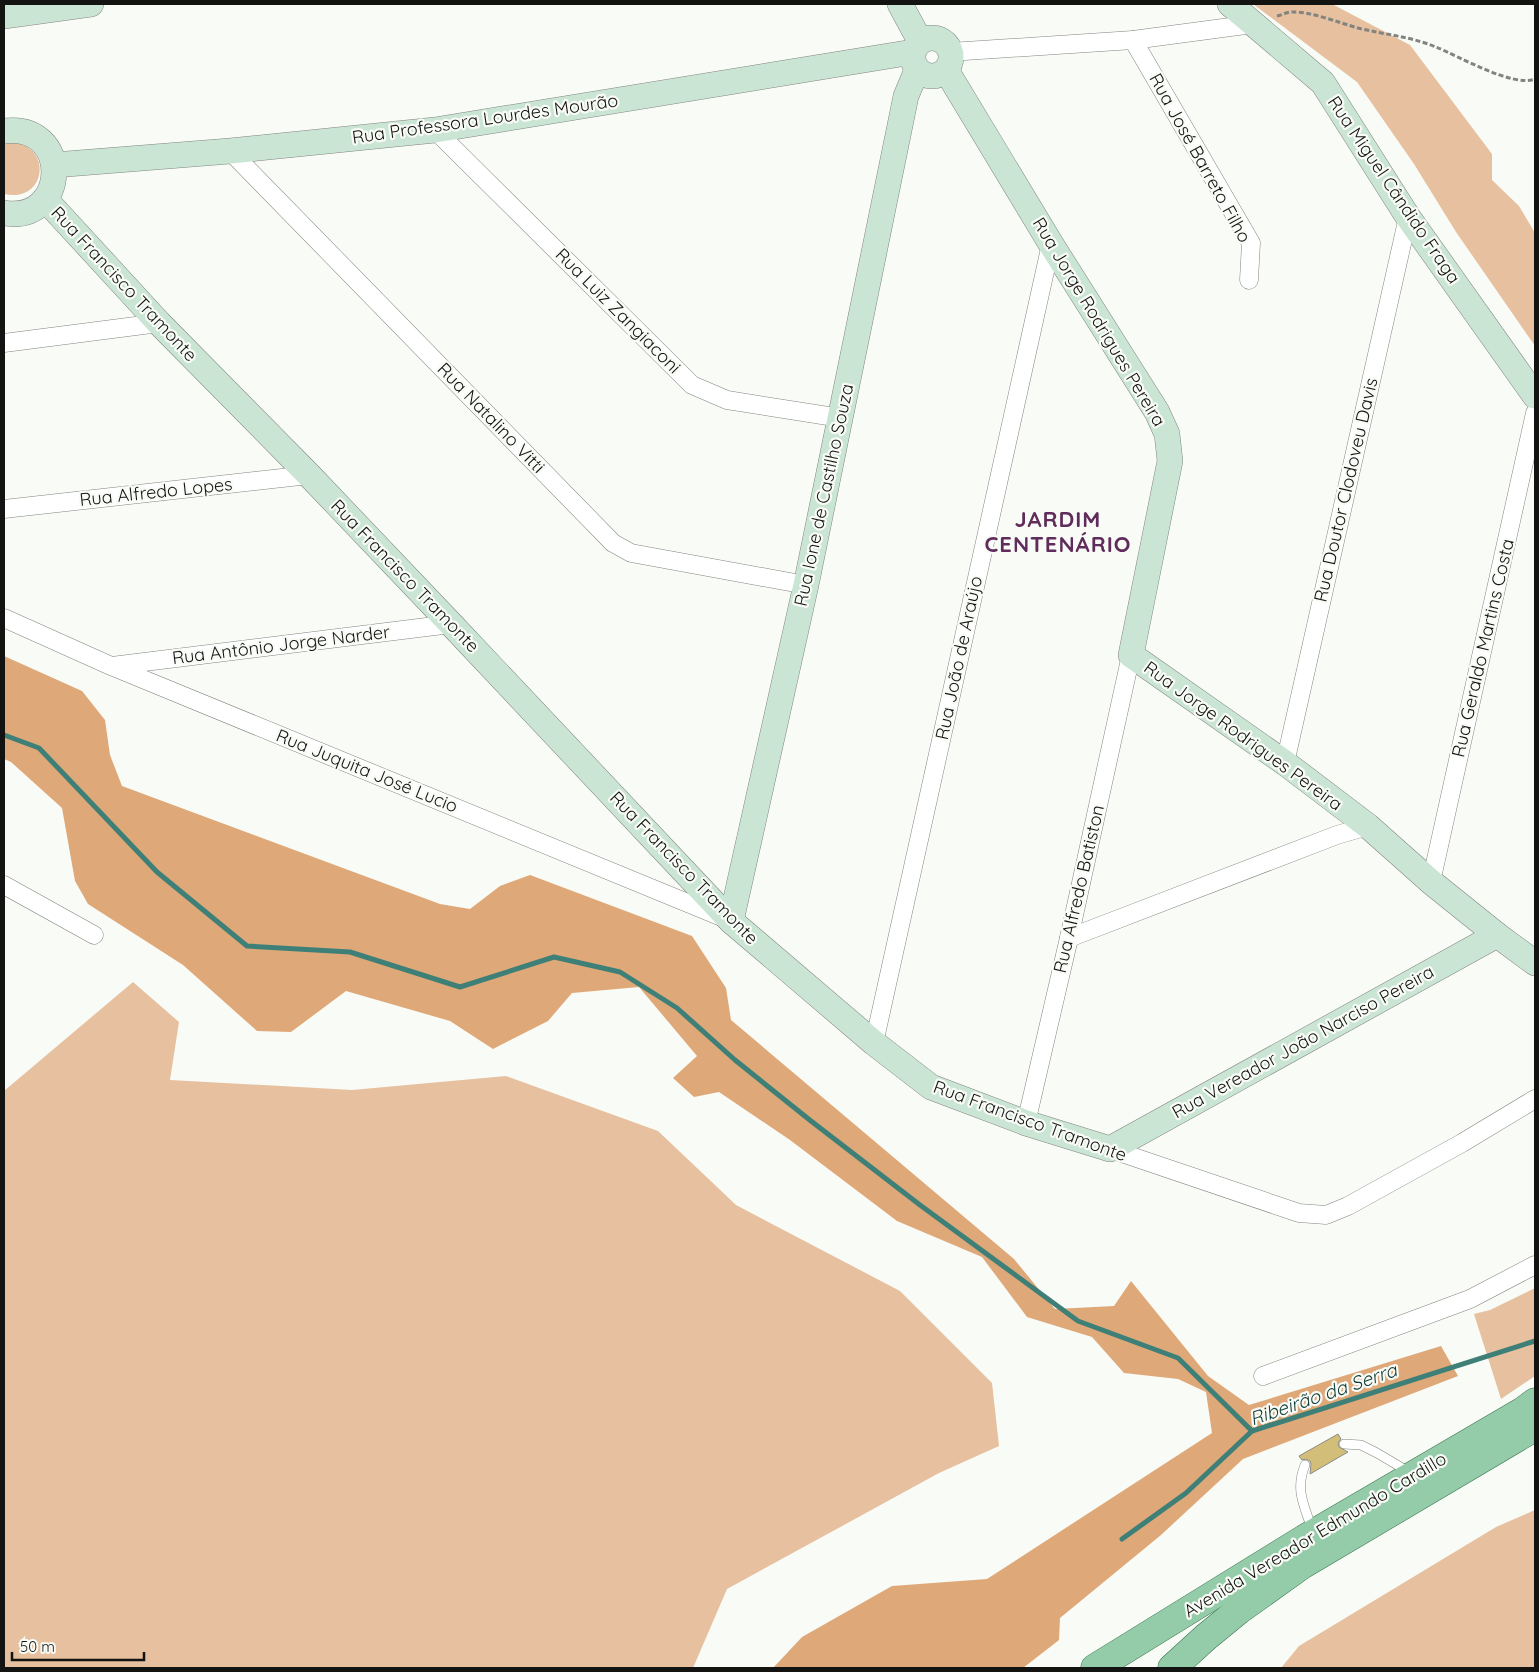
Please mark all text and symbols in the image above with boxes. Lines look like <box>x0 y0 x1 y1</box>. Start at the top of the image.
street label: Rua José Barreto Filho <box>1144 69 1257 246</box>
street label: Rua Professora Lourdes Mourão <box>350 88 619 149</box>
street label: Rua Miguel Cândido Fraga <box>1323 91 1466 288</box>
street label: Rua Francisco Tramonte <box>46 201 202 366</box>
street label: Rua Jorge Rodrigues Pereira <box>1028 213 1171 431</box>
street label: Rua Luiz Zangiaconi <box>551 243 686 378</box>
street label: Rua Natalino Vitti <box>433 358 550 478</box>
street label: Rua Doutor Clodoveu Davis <box>1309 376 1383 604</box>
street label: Rua Ione de Castilho Souza <box>789 382 858 608</box>
street label: Rua Alfredo Lopes <box>78 472 234 511</box>
street label: Rua Francisco Tramonte <box>326 494 484 657</box>
district label: JARDIM CENTENÁRIO <box>985 505 1132 558</box>
street label: Rua Geraldo Martins Costa <box>1446 536 1519 759</box>
street label: Rua João de Araújo <box>930 574 987 742</box>
street label: Rua Antônio Jorge Narder <box>171 620 391 669</box>
street label: Rua Jorge Rodrigues Pereira <box>1139 656 1347 815</box>
street label: Rua Juquita José Lucio <box>273 724 461 818</box>
street label: Rua Francisco Tramonte <box>605 786 763 949</box>
street label: Rua Alfredo Batiston <box>1048 803 1109 975</box>
street label: Rua Vereador João Narciso Pereira <box>1168 960 1438 1123</box>
street label: Rua Francisco Tramonte <box>930 1075 1130 1166</box>
water label: Ribeirão da Serra <box>1246 1357 1401 1430</box>
street label: Avenida Vereador Edmundo Cardillo <box>1179 1447 1450 1622</box>
scale bar <box>12 1630 145 1662</box>
text: 50 m <box>20 1637 55 1656</box>

